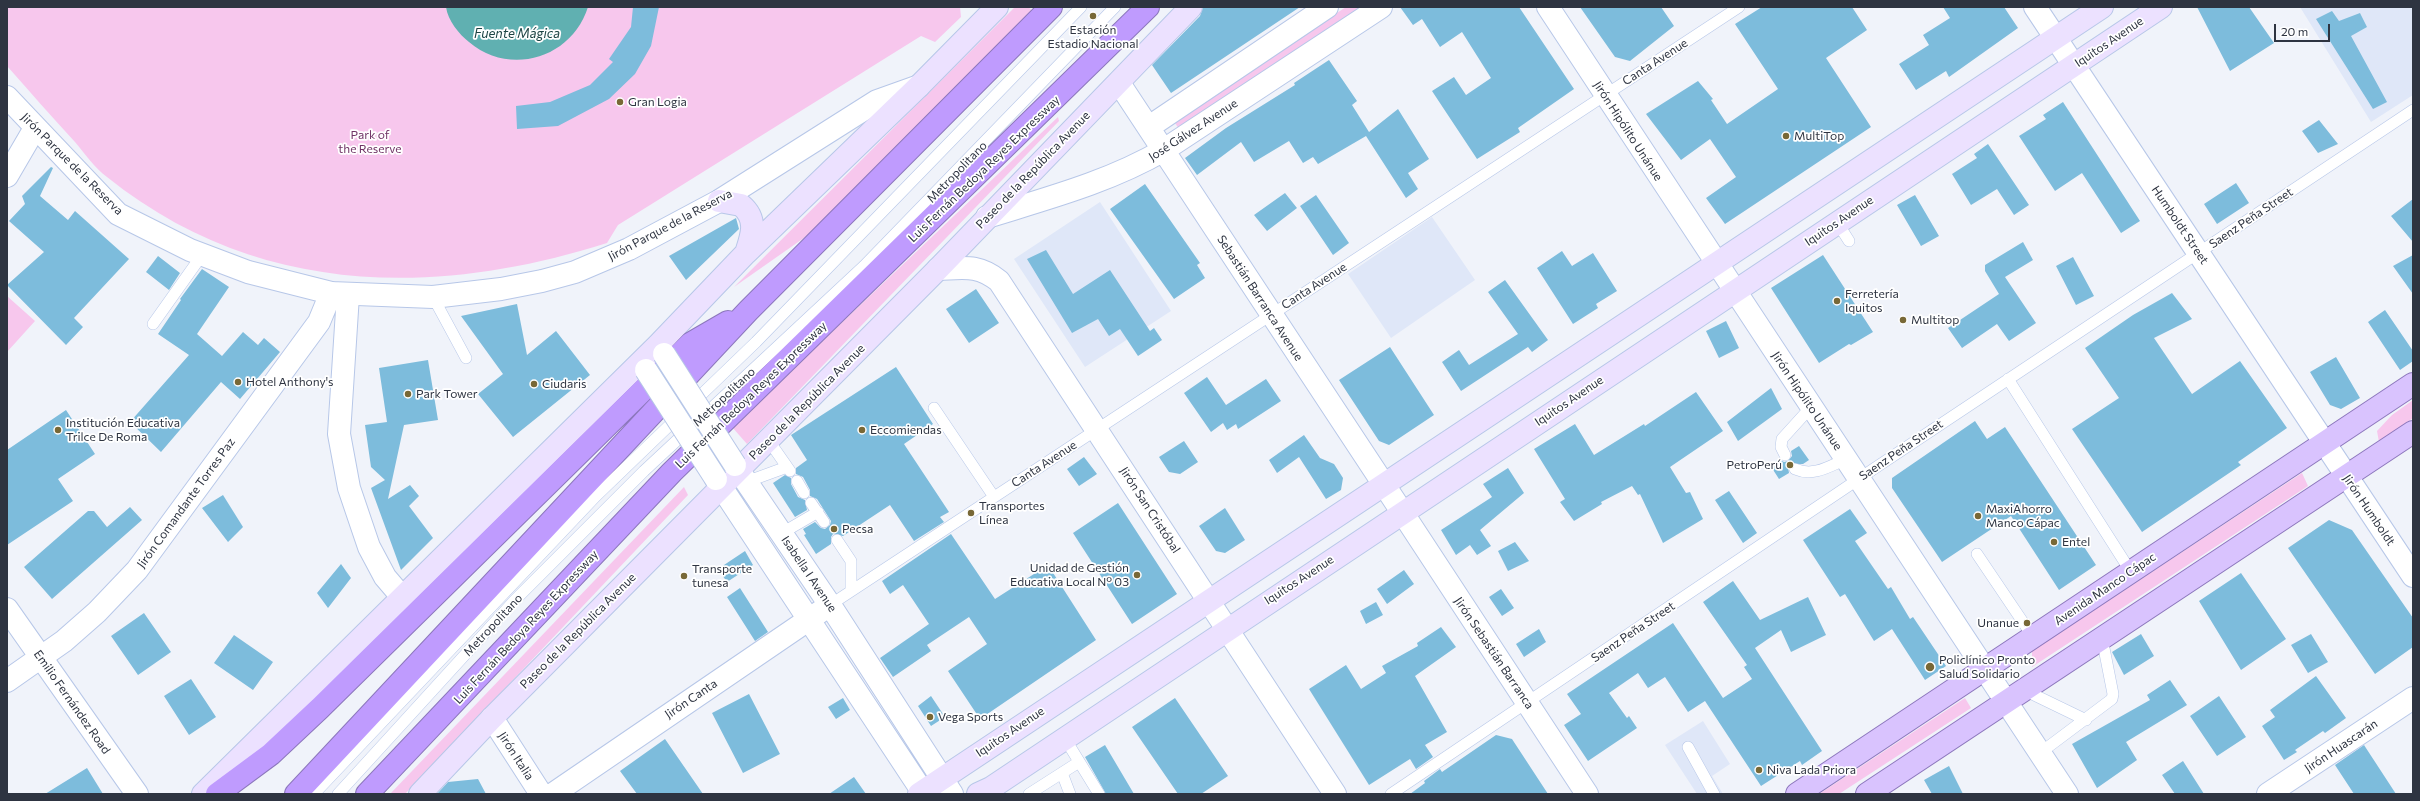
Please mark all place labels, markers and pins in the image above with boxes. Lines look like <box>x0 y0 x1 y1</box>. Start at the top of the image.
marker: Estación Estadio Nacional <box>1088 11 1098 21</box>
place label: Estación Estadio Nacional <box>1048 23 1138 51</box>
place label: Gran Logia <box>628 95 687 109</box>
marker: Gran Logia <box>615 97 625 107</box>
place label: MultiTop <box>1794 129 1844 143</box>
marker: MultiTop <box>1781 131 1791 141</box>
place label: Ferretería Iquitos <box>1845 287 1899 315</box>
marker: Ferretería Iquitos <box>1832 296 1842 306</box>
place label: Multitop <box>1911 313 1959 327</box>
marker: Multitop <box>1898 315 1908 325</box>
place label: Hotel Anthony's <box>246 375 334 389</box>
marker: Hotel Anthony's <box>233 377 243 387</box>
place label: Ciudaris <box>542 377 587 391</box>
marker: Ciudaris <box>529 379 539 389</box>
place label: Park Tower <box>416 387 478 401</box>
marker: Park Tower <box>403 389 413 399</box>
place label: Institución Educativa Trilce De Roma <box>66 416 180 444</box>
place label: Eccomiendas <box>870 423 942 437</box>
marker: Institución Educativa Trilce De Roma <box>53 425 63 435</box>
marker: Eccomiendas <box>857 425 867 435</box>
place label: PetroPerú <box>1727 458 1782 472</box>
marker: PetroPerú <box>1785 460 1795 470</box>
place label: Transportes Línea <box>979 499 1045 527</box>
place label: MaxiAhorro Manco Cápac <box>1986 502 2060 530</box>
marker: Transportes Línea <box>966 508 976 518</box>
marker: MaxiAhorro Manco Cápac <box>1973 511 1983 521</box>
place label: Pecsa <box>842 522 873 536</box>
marker: Pecsa <box>829 524 839 534</box>
place label: Entel <box>2062 535 2090 549</box>
marker: Entel <box>2049 537 2059 547</box>
place label: Unidad de Gestión Educativa Local N° 03 <box>1010 561 1129 589</box>
place label: Transporte tunesa <box>692 562 752 590</box>
marker: Unidad de Gestión Educativa Local N° 03 <box>1132 570 1142 580</box>
marker: Transporte tunesa <box>679 571 689 581</box>
place label: Unanue <box>1977 616 2019 630</box>
marker: Unanue <box>2022 618 2032 628</box>
place label: Policlínico Pronto Salud Solidario <box>1939 653 2035 681</box>
marker: Policlínico Pronto Salud Solidario <box>1924 661 1936 673</box>
place label: Vega Sports <box>938 710 1003 724</box>
marker: Vega Sports <box>925 712 935 722</box>
place label: Niva Lada Priora <box>1767 763 1856 777</box>
marker: Niva Lada Priora <box>1754 765 1764 775</box>

